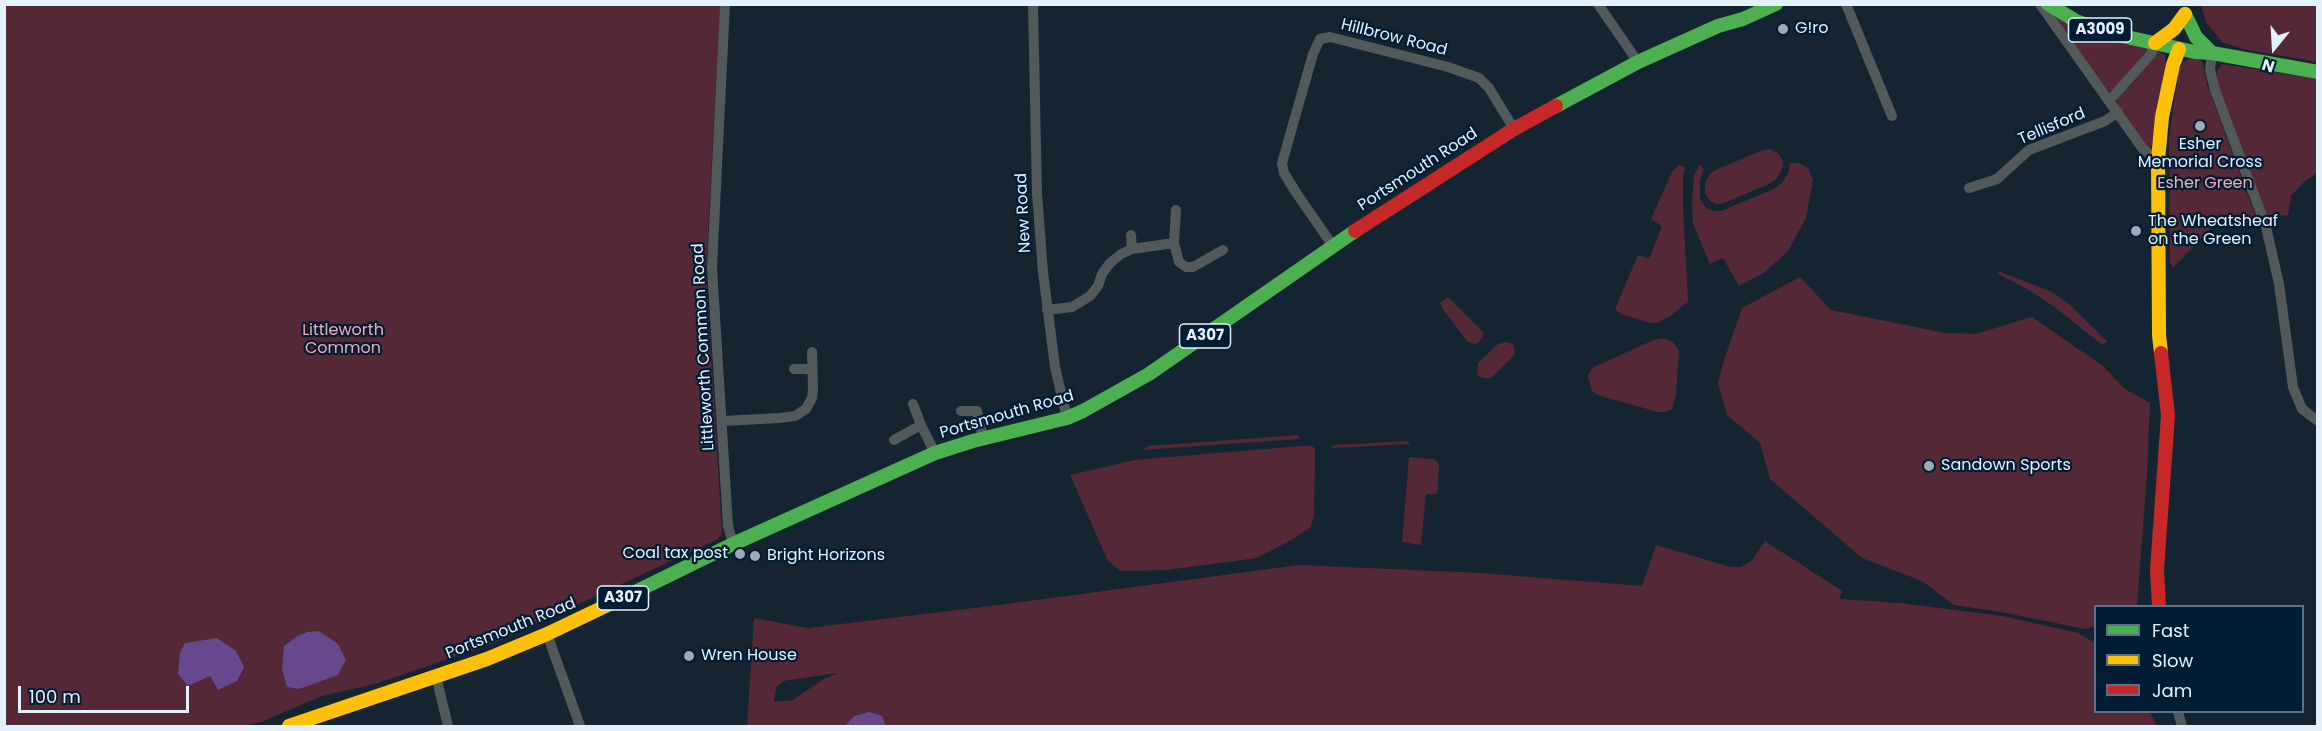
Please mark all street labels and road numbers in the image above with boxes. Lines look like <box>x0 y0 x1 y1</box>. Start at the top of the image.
street label: Hillbrow Road <box>1339 16 1449 60</box>
road number: A3009 <box>2068 18 2132 42</box>
street label: Tellisford <box>2016 104 2088 150</box>
street label: Portsmouth Road <box>1355 124 1481 216</box>
street label: New Road <box>1012 172 1036 254</box>
street label: Littleworth Common Road <box>689 243 719 451</box>
road number: A307 <box>1180 324 1230 348</box>
street label: Portsmouth Road <box>938 387 1076 443</box>
road number: A307 <box>598 586 648 610</box>
street label: Portsmouth Road <box>443 594 579 664</box>

